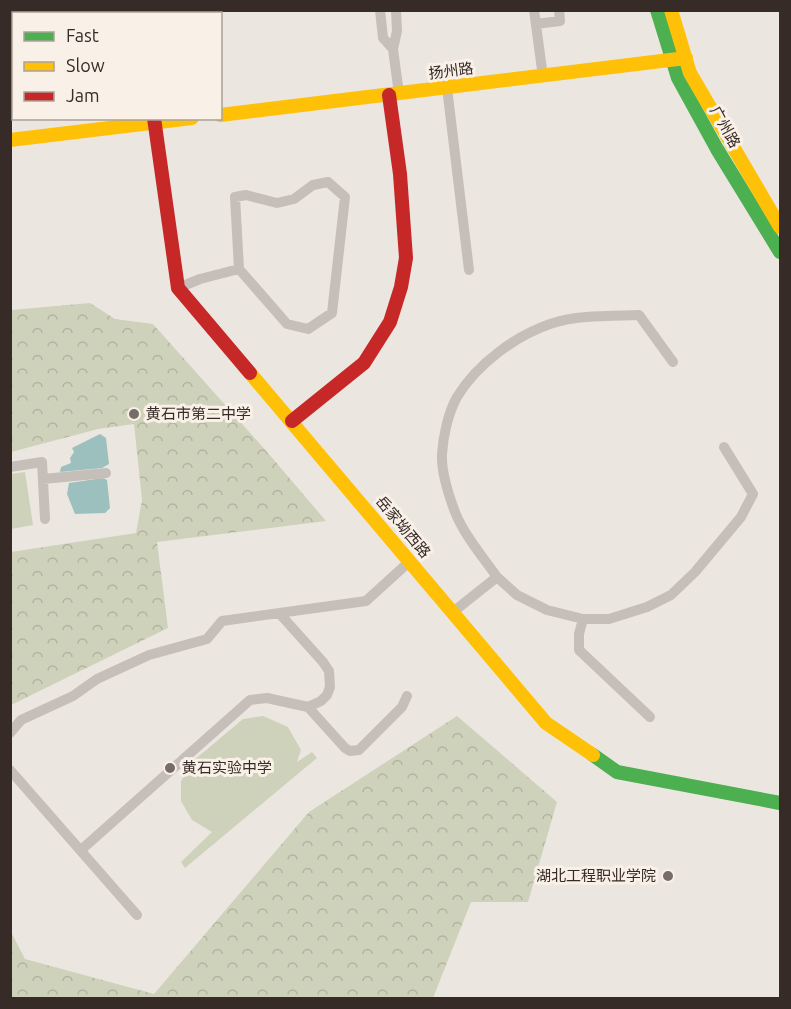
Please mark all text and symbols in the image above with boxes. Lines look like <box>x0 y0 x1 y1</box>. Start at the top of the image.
legend <box>12 12 222 120</box>
text: Fast <box>66 25 99 45</box>
text: Slow <box>66 55 105 75</box>
street label: 扬州路 <box>428 59 474 82</box>
text: Jam <box>66 85 100 105</box>
street label: 广州路 <box>707 103 744 151</box>
place label: 黄石市第二中学 <box>146 405 251 422</box>
marker: 黄石市第二中学 <box>127 407 141 421</box>
street label: 岳家坳西路 <box>373 492 434 561</box>
place label: 黄石实验中学 <box>182 759 272 776</box>
marker: 黄石实验中学 <box>163 761 177 775</box>
place label: 湖北工程职业学院 <box>536 867 656 884</box>
marker: 湖北工程职业学院 <box>661 869 675 883</box>

